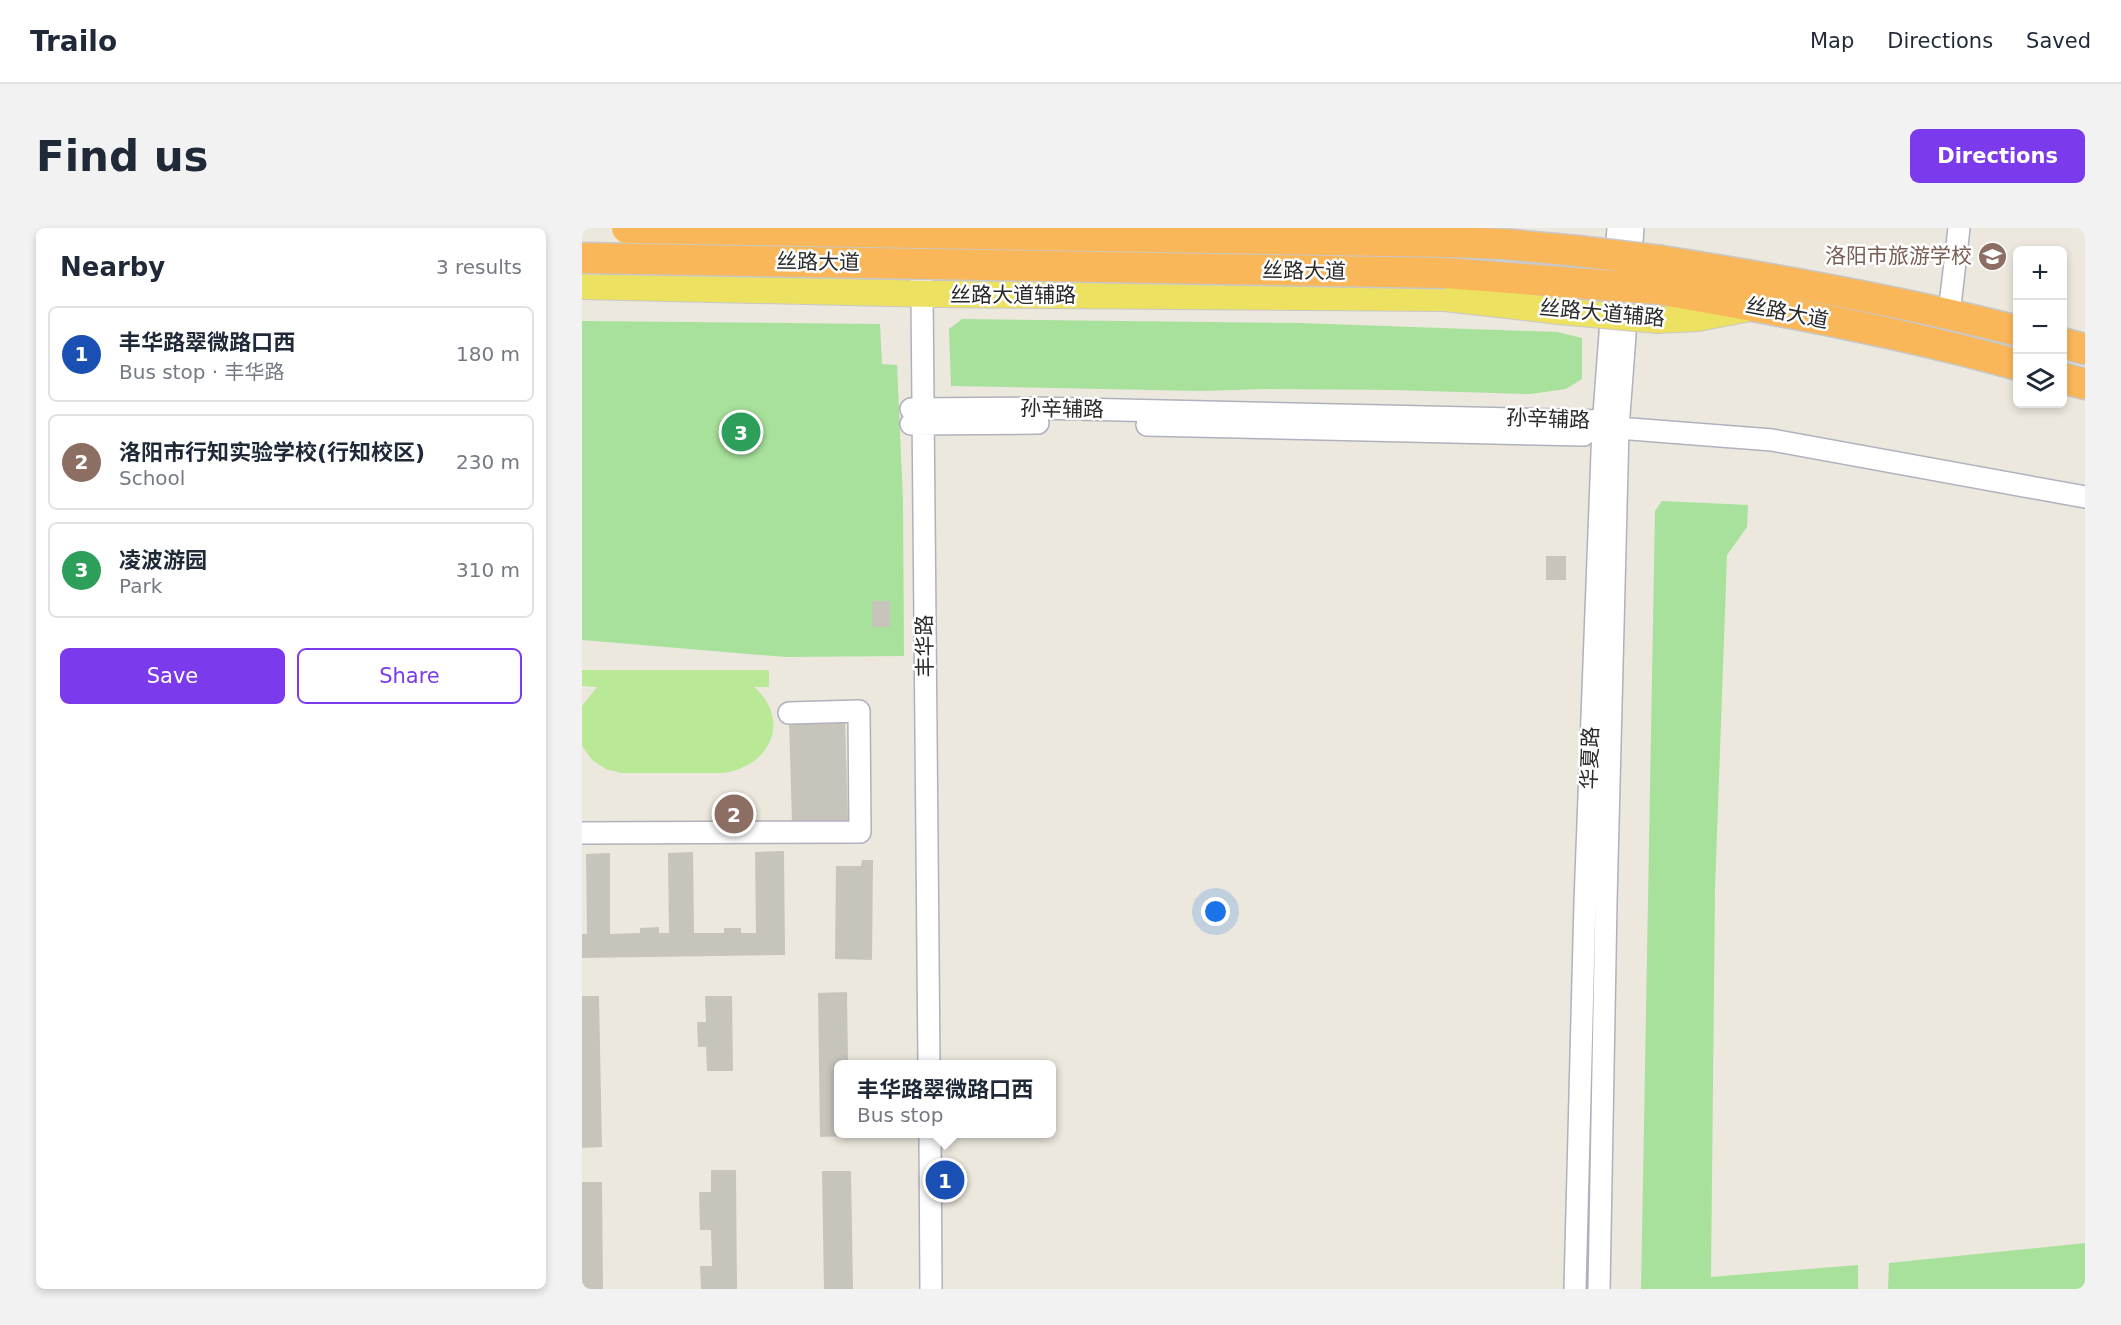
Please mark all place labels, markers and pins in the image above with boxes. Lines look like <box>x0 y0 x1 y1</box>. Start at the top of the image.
school or university icon: 洛阳市旅游学校 <box>1977 240 2009 272</box>
place label: 洛阳市旅游学校 <box>1825 244 1972 268</box>
pin: 3 <box>722 410 760 454</box>
pin: 2 <box>714 792 754 836</box>
pin: 1 <box>926 1158 964 1202</box>

